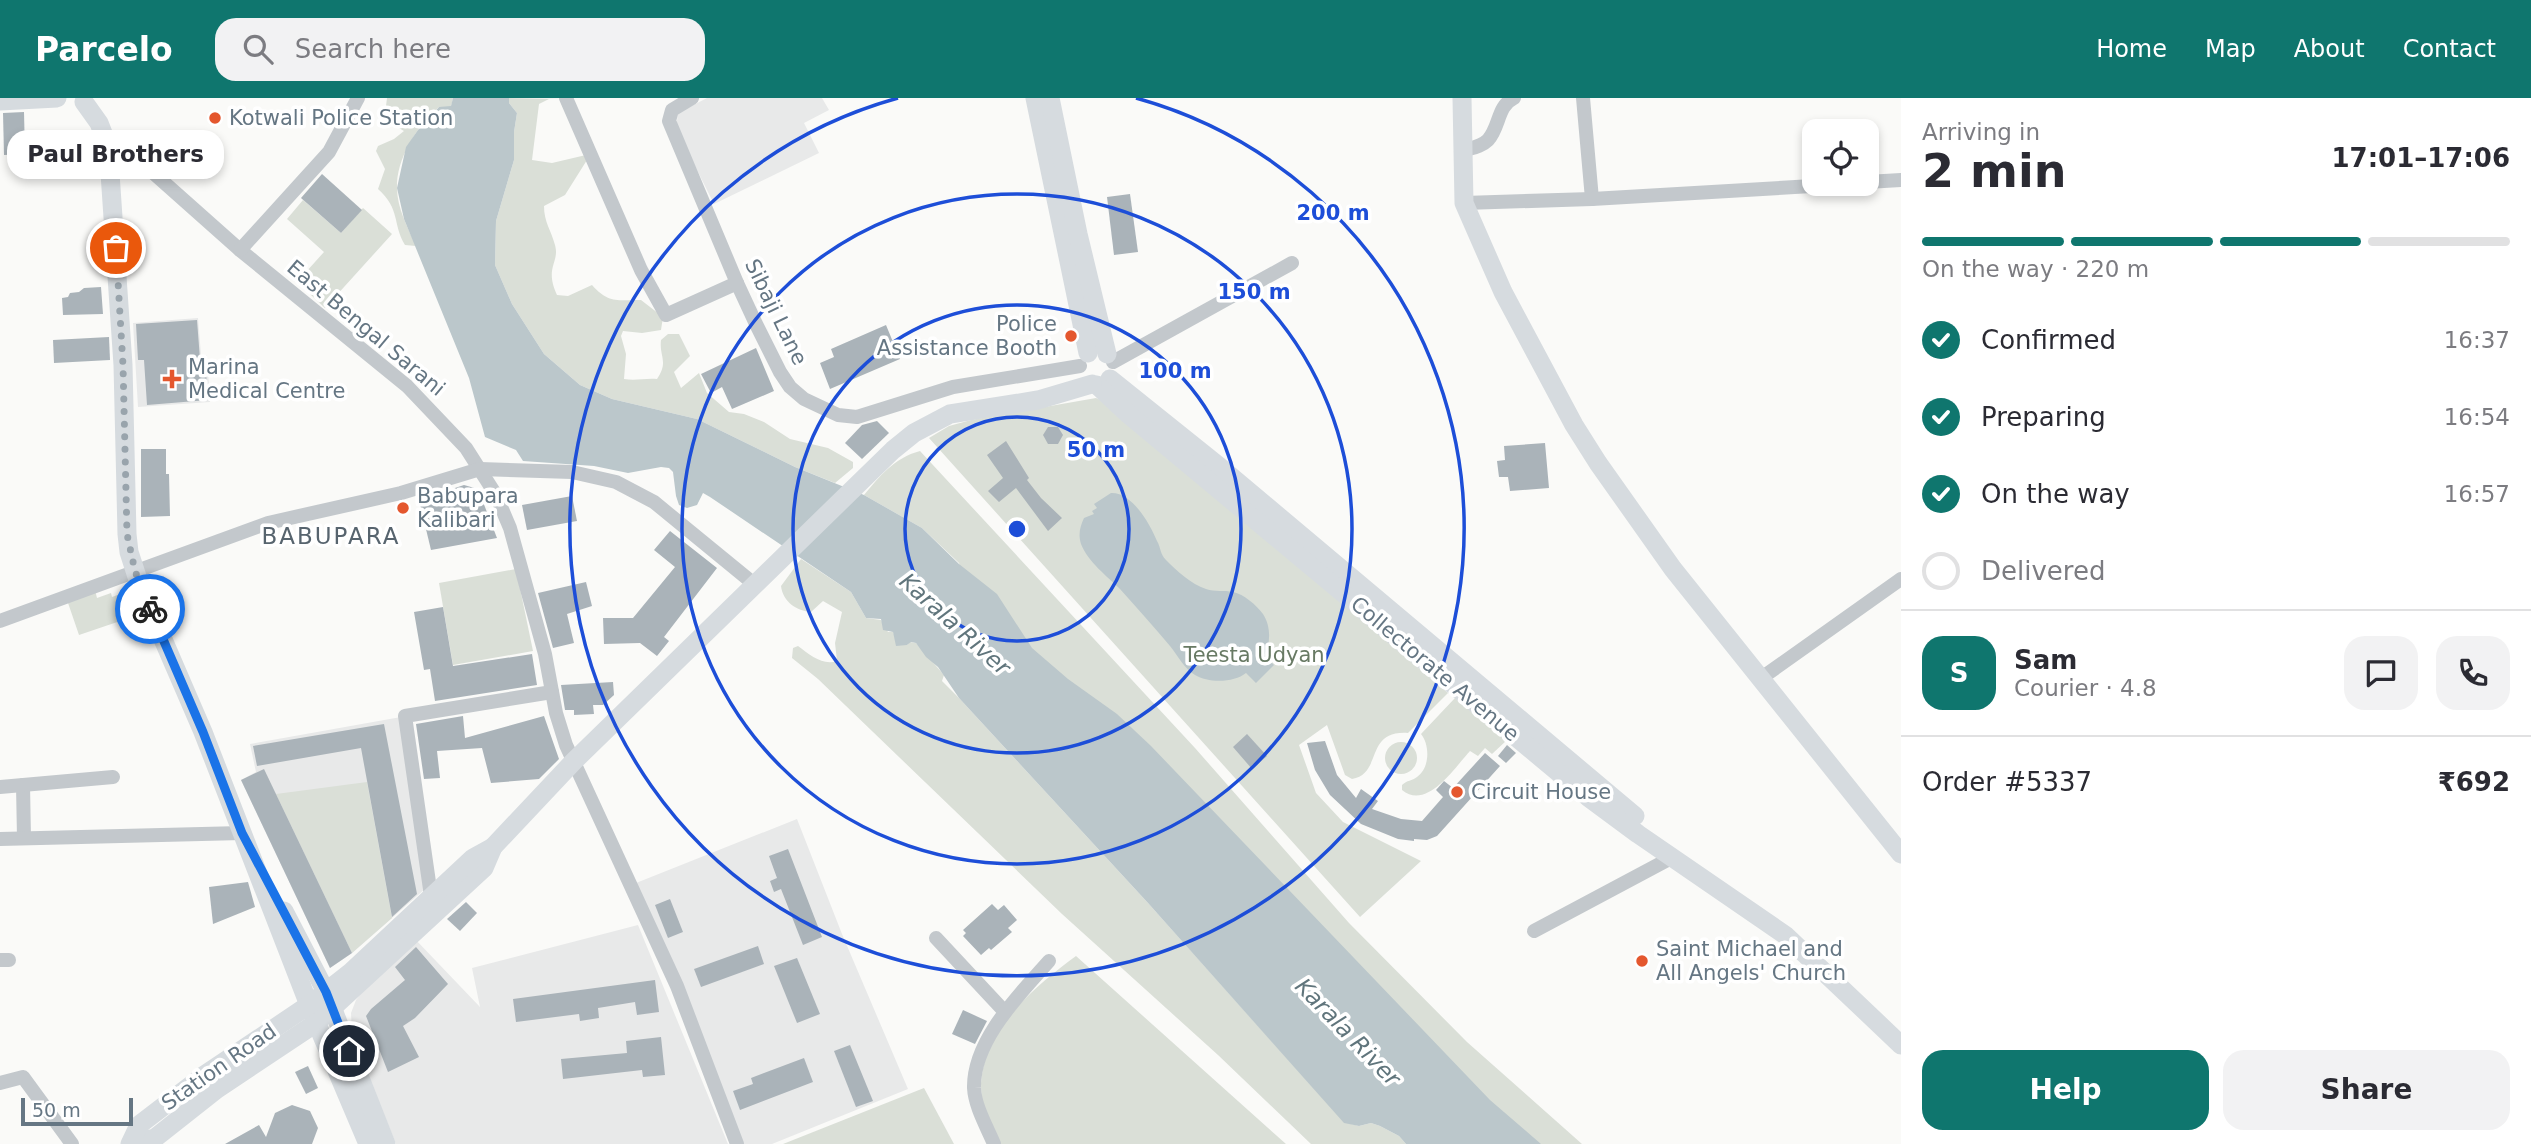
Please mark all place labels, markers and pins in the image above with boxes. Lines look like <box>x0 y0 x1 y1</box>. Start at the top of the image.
place label: Kotwali Police Station <box>229 106 453 130</box>
marker: Kotwali Police Station <box>207 110 223 126</box>
callout: Paul Brothers <box>8 129 224 178</box>
pin <box>86 218 146 278</box>
place label: Police Assistance Booth <box>877 312 1057 360</box>
marker: Police Assistance Booth <box>1063 328 1079 344</box>
place label: Marina Medical Centre <box>188 355 345 403</box>
marker: Marina Medical Centre <box>162 369 182 389</box>
place label: Babupara Kalibari <box>417 484 519 532</box>
marker: Babupara Kalibari <box>395 500 411 516</box>
centre of rings <box>1005 517 1029 541</box>
place label: Circuit House <box>1471 780 1611 804</box>
marker: Circuit House <box>1449 784 1465 800</box>
place label: Saint Michael and All Angels' Church <box>1656 937 1846 985</box>
marker: Saint Michael and All Angels' Church <box>1634 953 1650 969</box>
pin <box>319 1021 379 1081</box>

